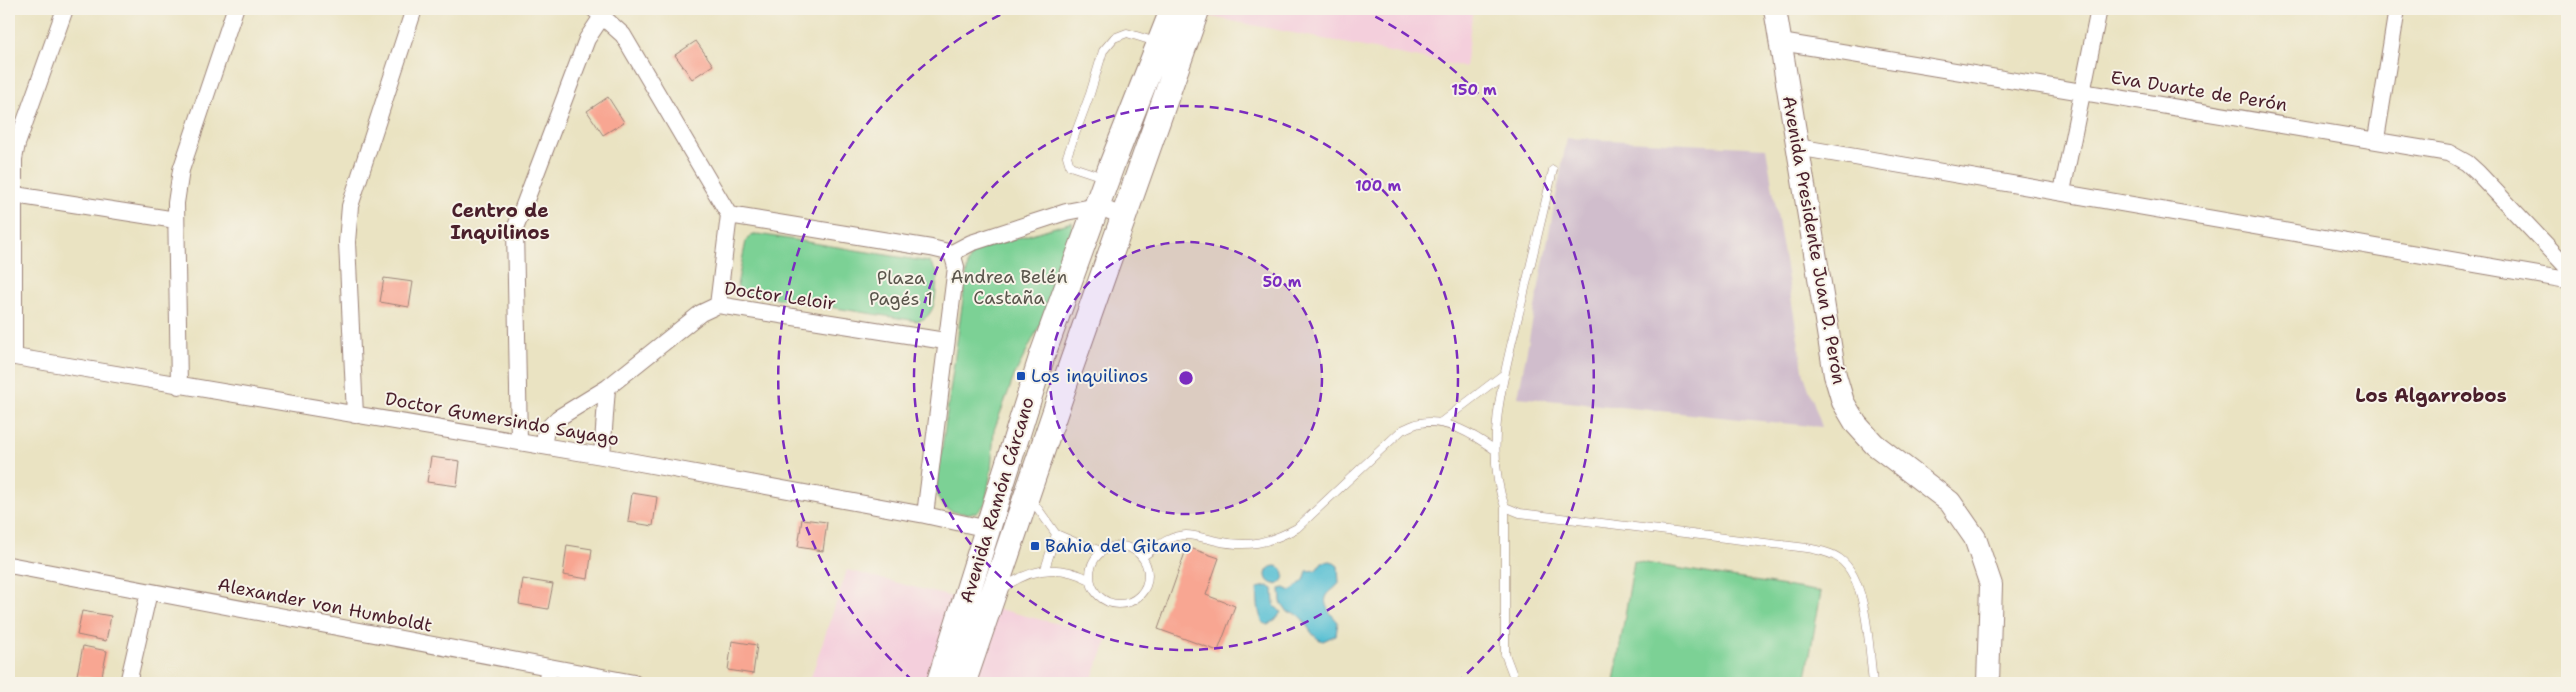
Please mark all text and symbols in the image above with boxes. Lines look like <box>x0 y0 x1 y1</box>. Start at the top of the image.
street label: Eva Duarte de Perón <box>2109 65 2289 117</box>
text: 150 m <box>1451 80 1497 100</box>
street label: Avenida Presidente Juan D. Perón <box>1777 94 1851 386</box>
text: 100 m <box>1355 176 1401 196</box>
district label: Centro de Inquilinos <box>450 198 550 245</box>
park label: Andrea Belén Castaña <box>951 265 1067 310</box>
park label: Plaza Pagés 1 <box>869 266 933 311</box>
text: 50 m <box>1263 272 1302 292</box>
street label: Doctor Leloir <box>723 276 837 316</box>
place label: Los inquilinos <box>1031 364 1148 388</box>
centre of rings <box>1177 369 1195 387</box>
marker: Los inquilinos <box>1015 370 1027 382</box>
district label: Los Algarrobos <box>2355 383 2507 408</box>
street label: Doctor Gumersindo Sayago <box>383 387 621 451</box>
street label: Avenida Ramón Cárcano <box>954 394 1040 606</box>
place label: Bahia del Gitano <box>1045 534 1192 558</box>
marker: Bahia del Gitano <box>1029 540 1041 552</box>
street label: Alexander von Humboldt <box>216 572 434 638</box>

